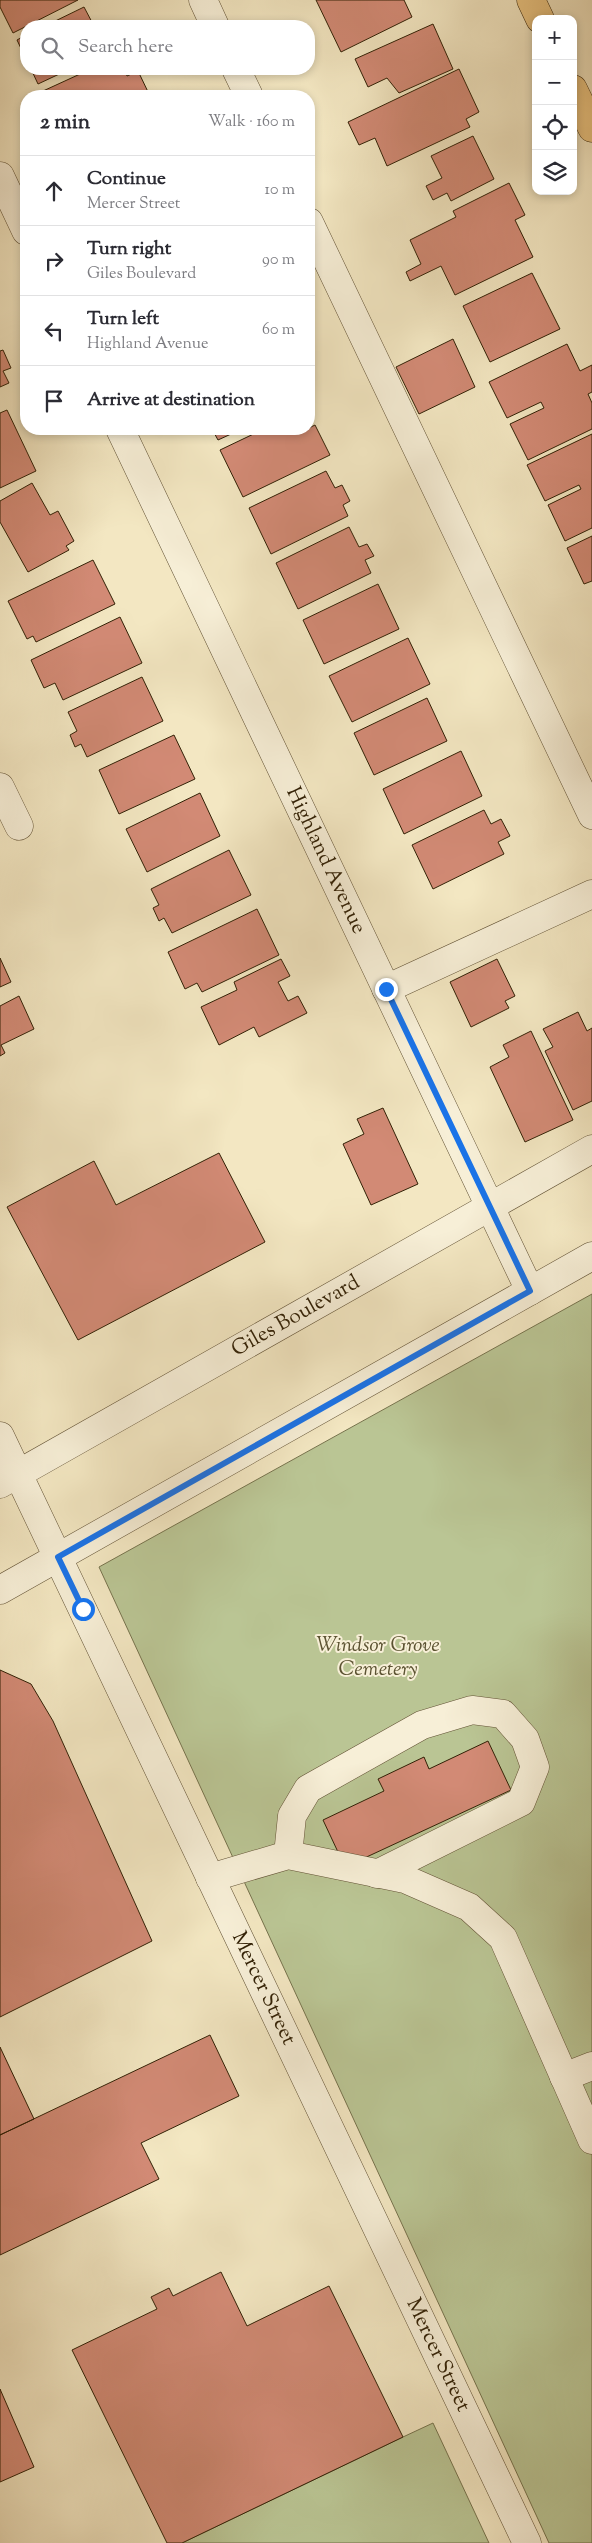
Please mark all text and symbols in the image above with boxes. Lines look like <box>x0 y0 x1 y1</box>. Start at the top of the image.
map controls <box>532 15 577 195</box>
button: + <box>532 15 577 60</box>
search box <box>20 20 315 75</box>
icon: search <box>38 34 66 62</box>
text: Search here <box>78 34 173 61</box>
button: − <box>532 60 577 105</box>
button: locate <box>532 105 577 150</box>
text: 2 min <box>40 108 90 138</box>
text: Walk · 160 m <box>208 111 295 134</box>
button: layers <box>532 150 577 195</box>
text: Continue <box>87 166 166 193</box>
icon: ahead <box>40 177 68 205</box>
text: 10 m <box>265 179 295 202</box>
text: Mercer Street <box>87 193 180 216</box>
text: Turn right <box>87 236 171 263</box>
icon: right <box>40 247 68 275</box>
text: 90 m <box>262 249 295 272</box>
text: Giles Boulevard <box>87 263 196 286</box>
text: Turn left <box>87 306 159 333</box>
icon: left <box>40 317 68 345</box>
text: 60 m <box>262 319 295 342</box>
text: Highland Avenue <box>87 333 208 356</box>
icon: arrive <box>40 387 68 415</box>
text: Arrive at destination <box>87 387 255 414</box>
street label: Highland Avenue <box>278 782 373 939</box>
route end <box>375 978 398 1001</box>
street label: Giles Boulevard <box>226 1268 366 1365</box>
route start <box>72 1598 95 1621</box>
park label: Windsor Grove Cemetery <box>316 1631 440 1685</box>
street label: Mercer Street <box>223 1927 303 2050</box>
street label: Mercer Street <box>398 2293 477 2417</box>

